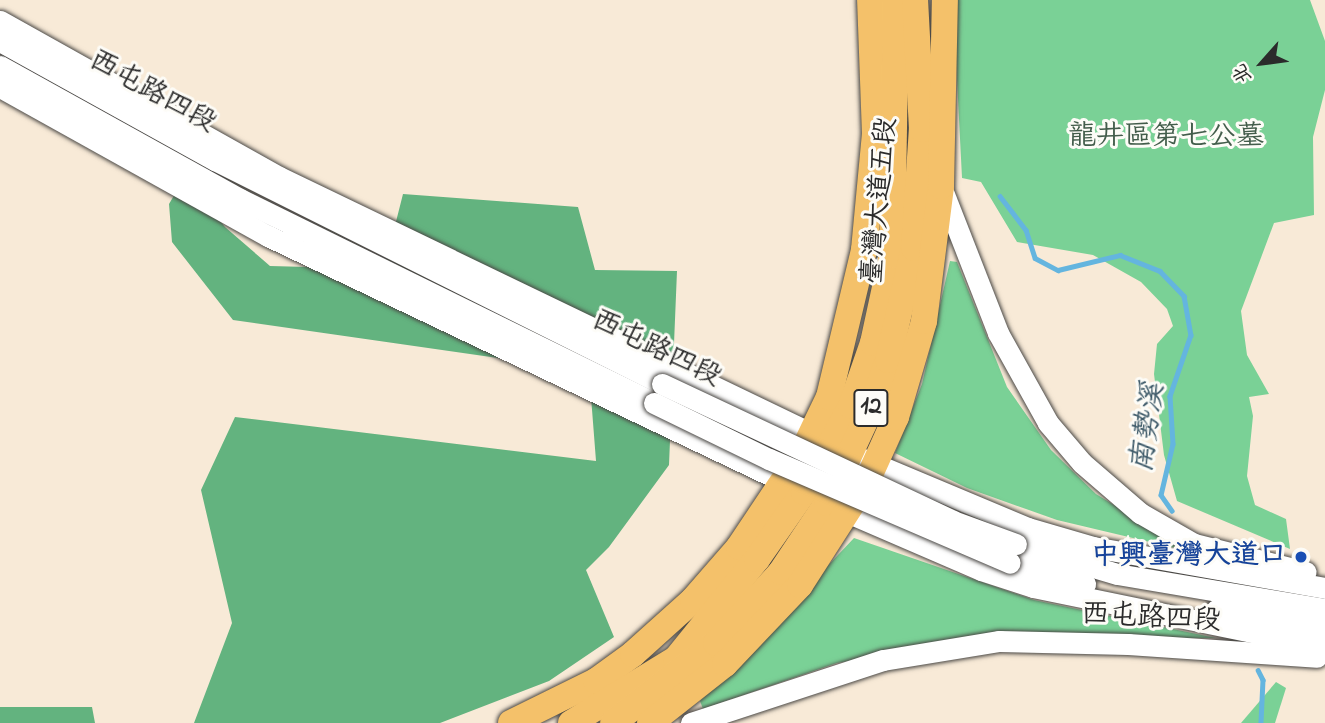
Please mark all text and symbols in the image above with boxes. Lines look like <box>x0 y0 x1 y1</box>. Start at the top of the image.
north arrow <box>1227 28 1297 98</box>
street label: 西屯路四段 <box>83 44 221 142</box>
text: 北 <box>1227 58 1259 88</box>
street label: 臺灣大道五段 <box>857 116 905 286</box>
park label: 龍井區第七公墓 <box>1068 121 1264 155</box>
street label: 西屯路四段 <box>586 304 726 396</box>
water label: 南勢溪 <box>1125 381 1173 475</box>
road number: 12 <box>852 386 890 430</box>
place label: 中興臺灣大道口 <box>1091 540 1287 574</box>
marker: 中興臺灣大道口 <box>1293 549 1309 565</box>
street label: 西屯路四段 <box>1080 599 1222 639</box>

